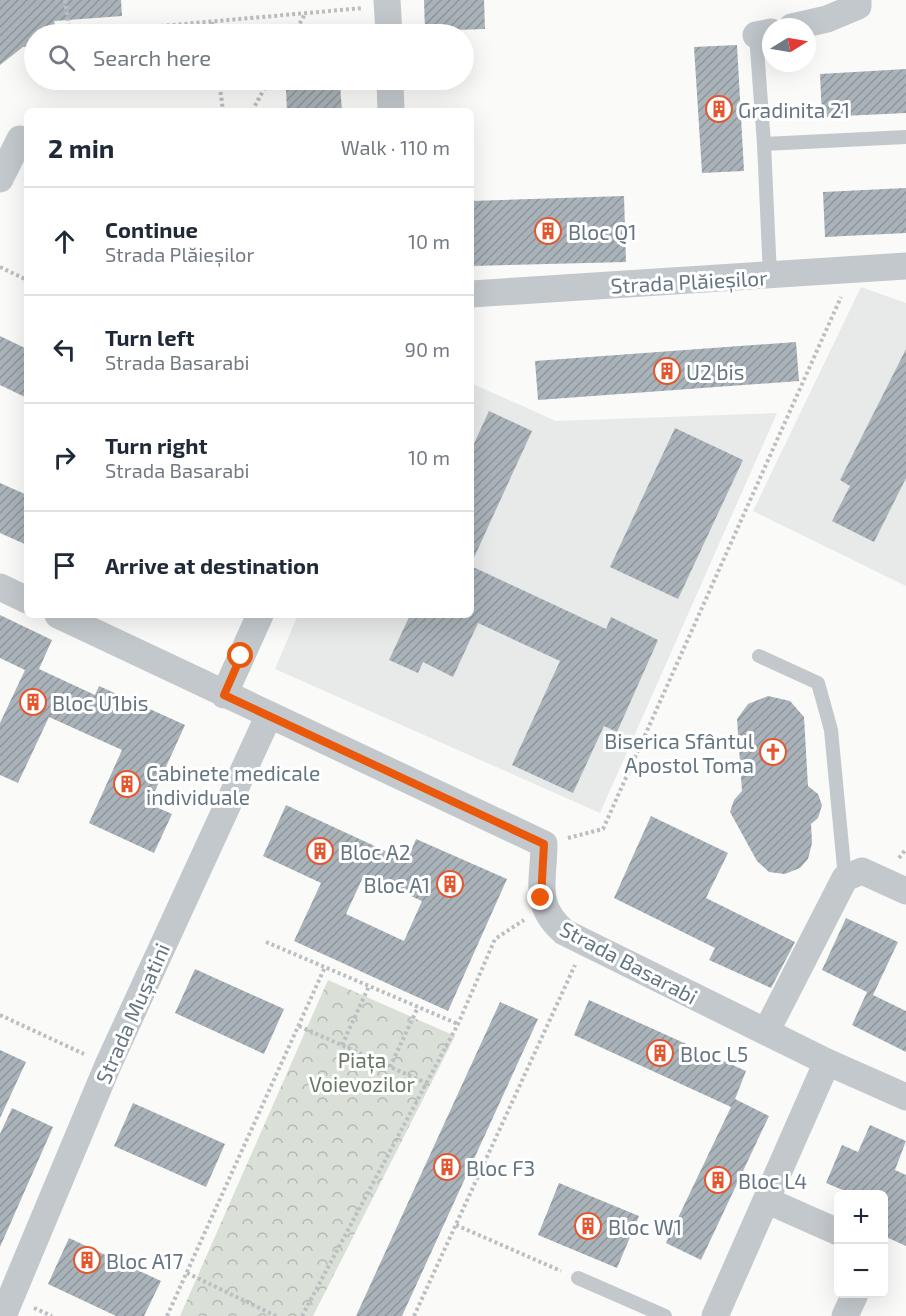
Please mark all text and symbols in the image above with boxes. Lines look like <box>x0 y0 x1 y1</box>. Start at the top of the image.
north arrow <box>762 18 816 72</box>
search box <box>24 24 474 90</box>
icon: search <box>45 41 78 74</box>
text: Search here <box>93 44 211 70</box>
building icon: Gradinita 21 <box>704 94 734 124</box>
place label: Gradinita 21 <box>738 97 850 122</box>
text: 2 min <box>48 132 114 163</box>
text: Walk · 110 m <box>341 135 450 159</box>
text: Continue <box>105 216 198 242</box>
building icon: Bloc Q1 <box>533 216 563 246</box>
place label: Bloc Q1 <box>568 219 637 245</box>
icon: ahead <box>48 225 81 258</box>
text: 10 m <box>408 229 450 253</box>
text: Strada Plăieșilor <box>105 242 254 266</box>
street label: Strada Plăieșilor <box>610 264 769 300</box>
text: Turn left <box>105 324 194 350</box>
icon: left <box>48 333 81 366</box>
text: 90 m <box>405 337 450 361</box>
text: Strada Basarabi <box>105 350 250 374</box>
building icon: U2 bis <box>652 356 682 386</box>
place label: U2 bis <box>686 359 744 384</box>
text: Turn right <box>105 432 207 458</box>
icon: right <box>48 441 81 474</box>
text: 10 m <box>408 445 450 469</box>
text: Strada Basarabi <box>105 458 250 482</box>
icon: arrive <box>48 549 81 582</box>
text: Arrive at destination <box>105 552 319 578</box>
route start <box>227 642 253 668</box>
building icon: Bloc U1bis <box>18 687 48 717</box>
place label: Bloc U1bis <box>52 690 148 715</box>
place label: Biserica Sfântul Apostol Toma <box>604 728 755 777</box>
church icon: Biserica Sfântul Apostol Toma <box>758 737 788 767</box>
place label: Cabinete medicale individuale <box>146 760 320 809</box>
building icon: Cabinete medicale individuale <box>112 769 142 799</box>
building icon: Bloc A2 <box>305 836 335 866</box>
place label: Bloc A2 <box>340 839 411 864</box>
building icon: Bloc A1 <box>435 869 465 899</box>
place label: Bloc A1 <box>364 872 430 897</box>
route end <box>527 884 553 910</box>
street label: Strada Basarabi <box>556 915 702 1009</box>
street label: Strada Mușatini <box>90 939 176 1088</box>
building icon: Bloc L5 <box>645 1038 675 1068</box>
place label: Bloc L5 <box>680 1041 748 1066</box>
park label: Piața Voievozilor <box>309 1047 415 1096</box>
building icon: Bloc F3 <box>432 1152 462 1182</box>
place label: Bloc F3 <box>466 1155 535 1180</box>
building icon: Bloc L4 <box>703 1165 733 1195</box>
place label: Bloc L4 <box>738 1168 807 1193</box>
map controls <box>834 1190 888 1298</box>
button: + <box>834 1190 888 1244</box>
building icon: Bloc W1 <box>573 1211 603 1241</box>
place label: Bloc W1 <box>608 1214 682 1239</box>
button: − <box>834 1244 888 1298</box>
building icon: Bloc A17 <box>72 1245 102 1275</box>
place label: Bloc A17 <box>106 1248 183 1273</box>

